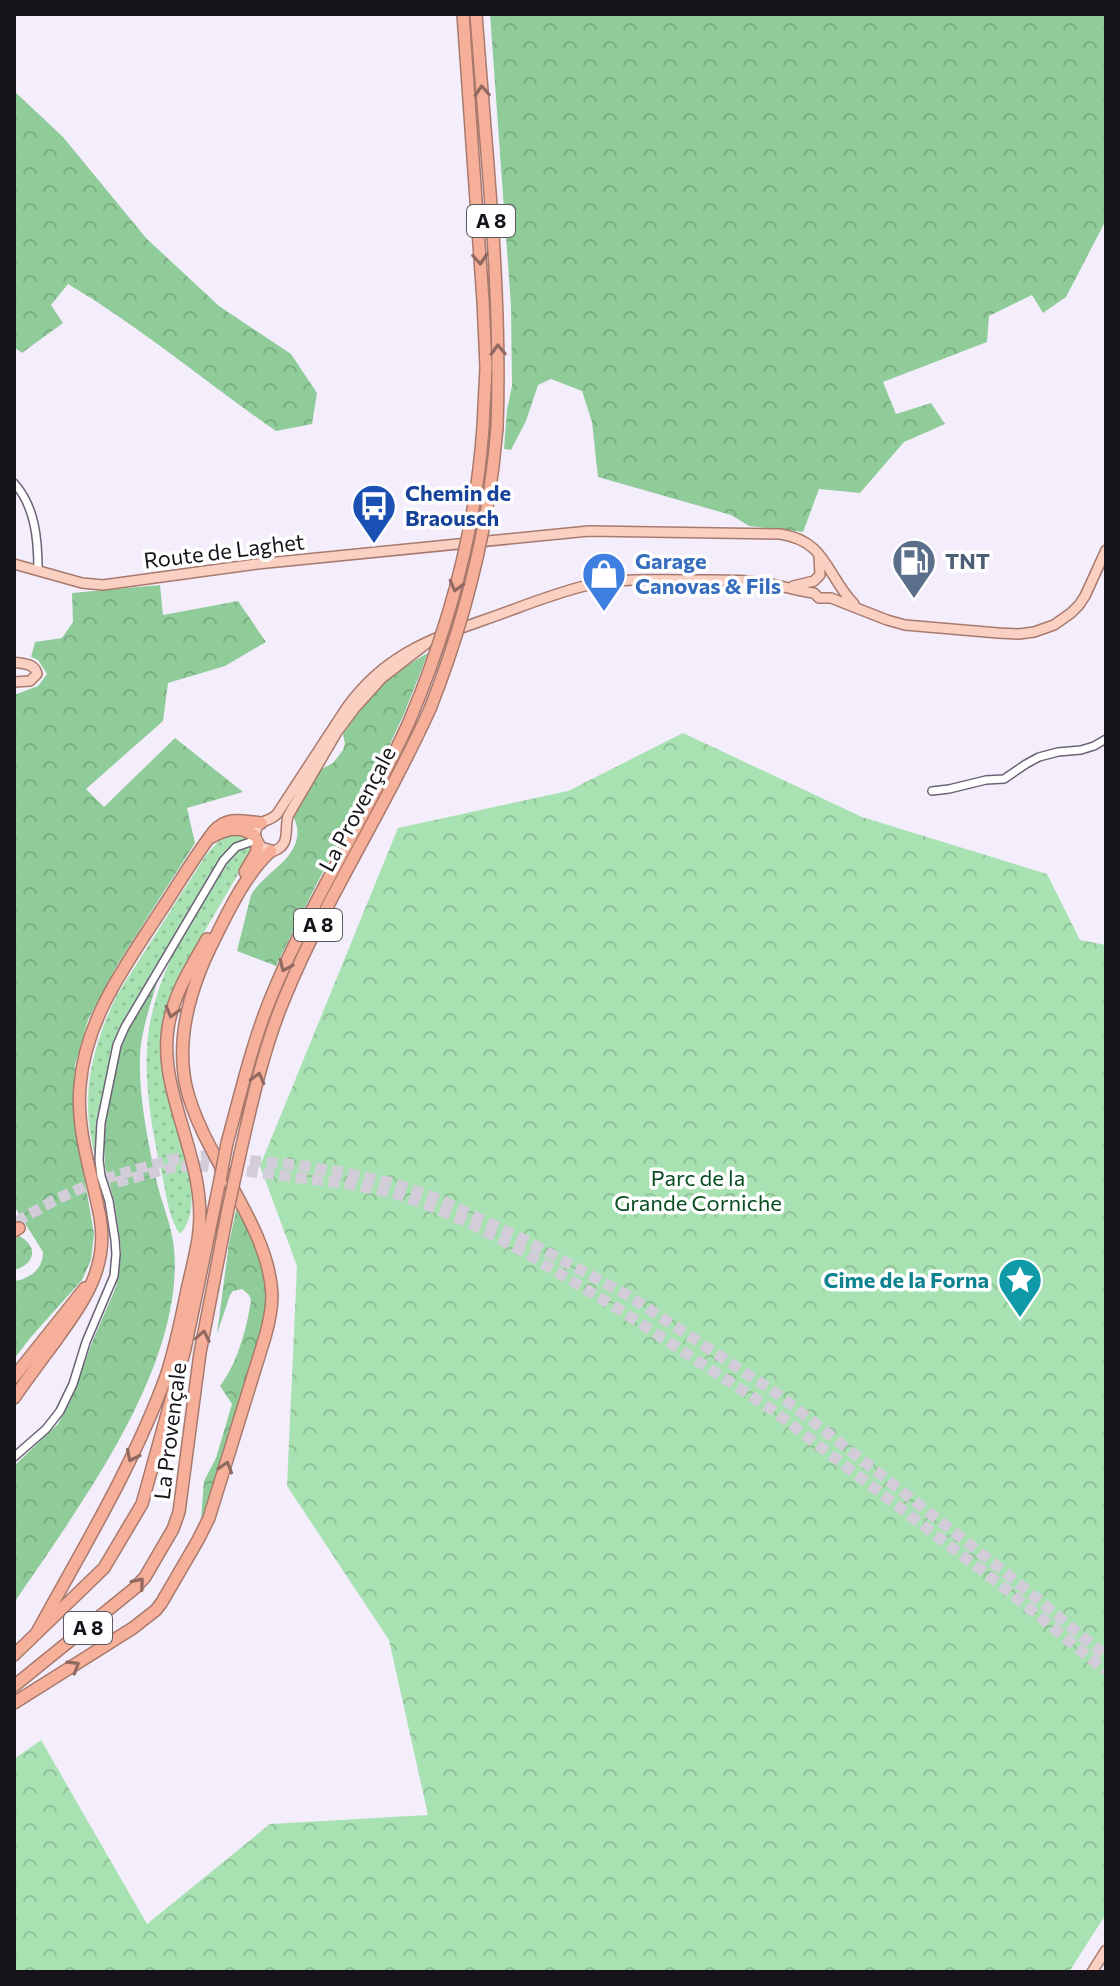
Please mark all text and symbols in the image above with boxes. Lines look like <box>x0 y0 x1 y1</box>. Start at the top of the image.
one-way arrow <box>474 84 491 97</box>
road number: A 8 <box>467 205 515 237</box>
one-way arrow <box>471 253 488 266</box>
one-way arrow <box>490 343 507 356</box>
place label: Chemin de Braousch <box>405 479 511 531</box>
bus stop icon: Chemin de Braousch <box>350 482 398 545</box>
street label: Route de Laghet <box>142 527 306 574</box>
fuel station icon: TNT <box>890 537 938 600</box>
place label: Garage Canovas & Fils <box>635 547 781 599</box>
place label: TNT <box>945 547 990 574</box>
shop icon: Garage Canovas & Fils <box>580 550 628 613</box>
one-way arrow <box>449 579 466 593</box>
street label: La Provençale <box>312 742 401 876</box>
road number: A 8 <box>294 909 342 941</box>
one-way arrow <box>279 957 295 972</box>
one-way arrow <box>165 1005 182 1019</box>
one-way arrow <box>248 1072 265 1086</box>
park label: Parc de la Grande Corniche <box>614 1164 782 1216</box>
place icon: Cime de la Forna <box>996 1256 1044 1319</box>
place label: Cime de la Forna <box>823 1266 989 1293</box>
one-way arrow <box>194 1330 211 1344</box>
street label: La Provençale <box>148 1361 191 1501</box>
one-way arrow <box>126 1448 142 1463</box>
one-way arrow <box>217 1460 233 1474</box>
one-way arrow <box>129 1577 143 1592</box>
road number: A 8 <box>64 1612 112 1644</box>
one-way arrow <box>65 1660 80 1675</box>

